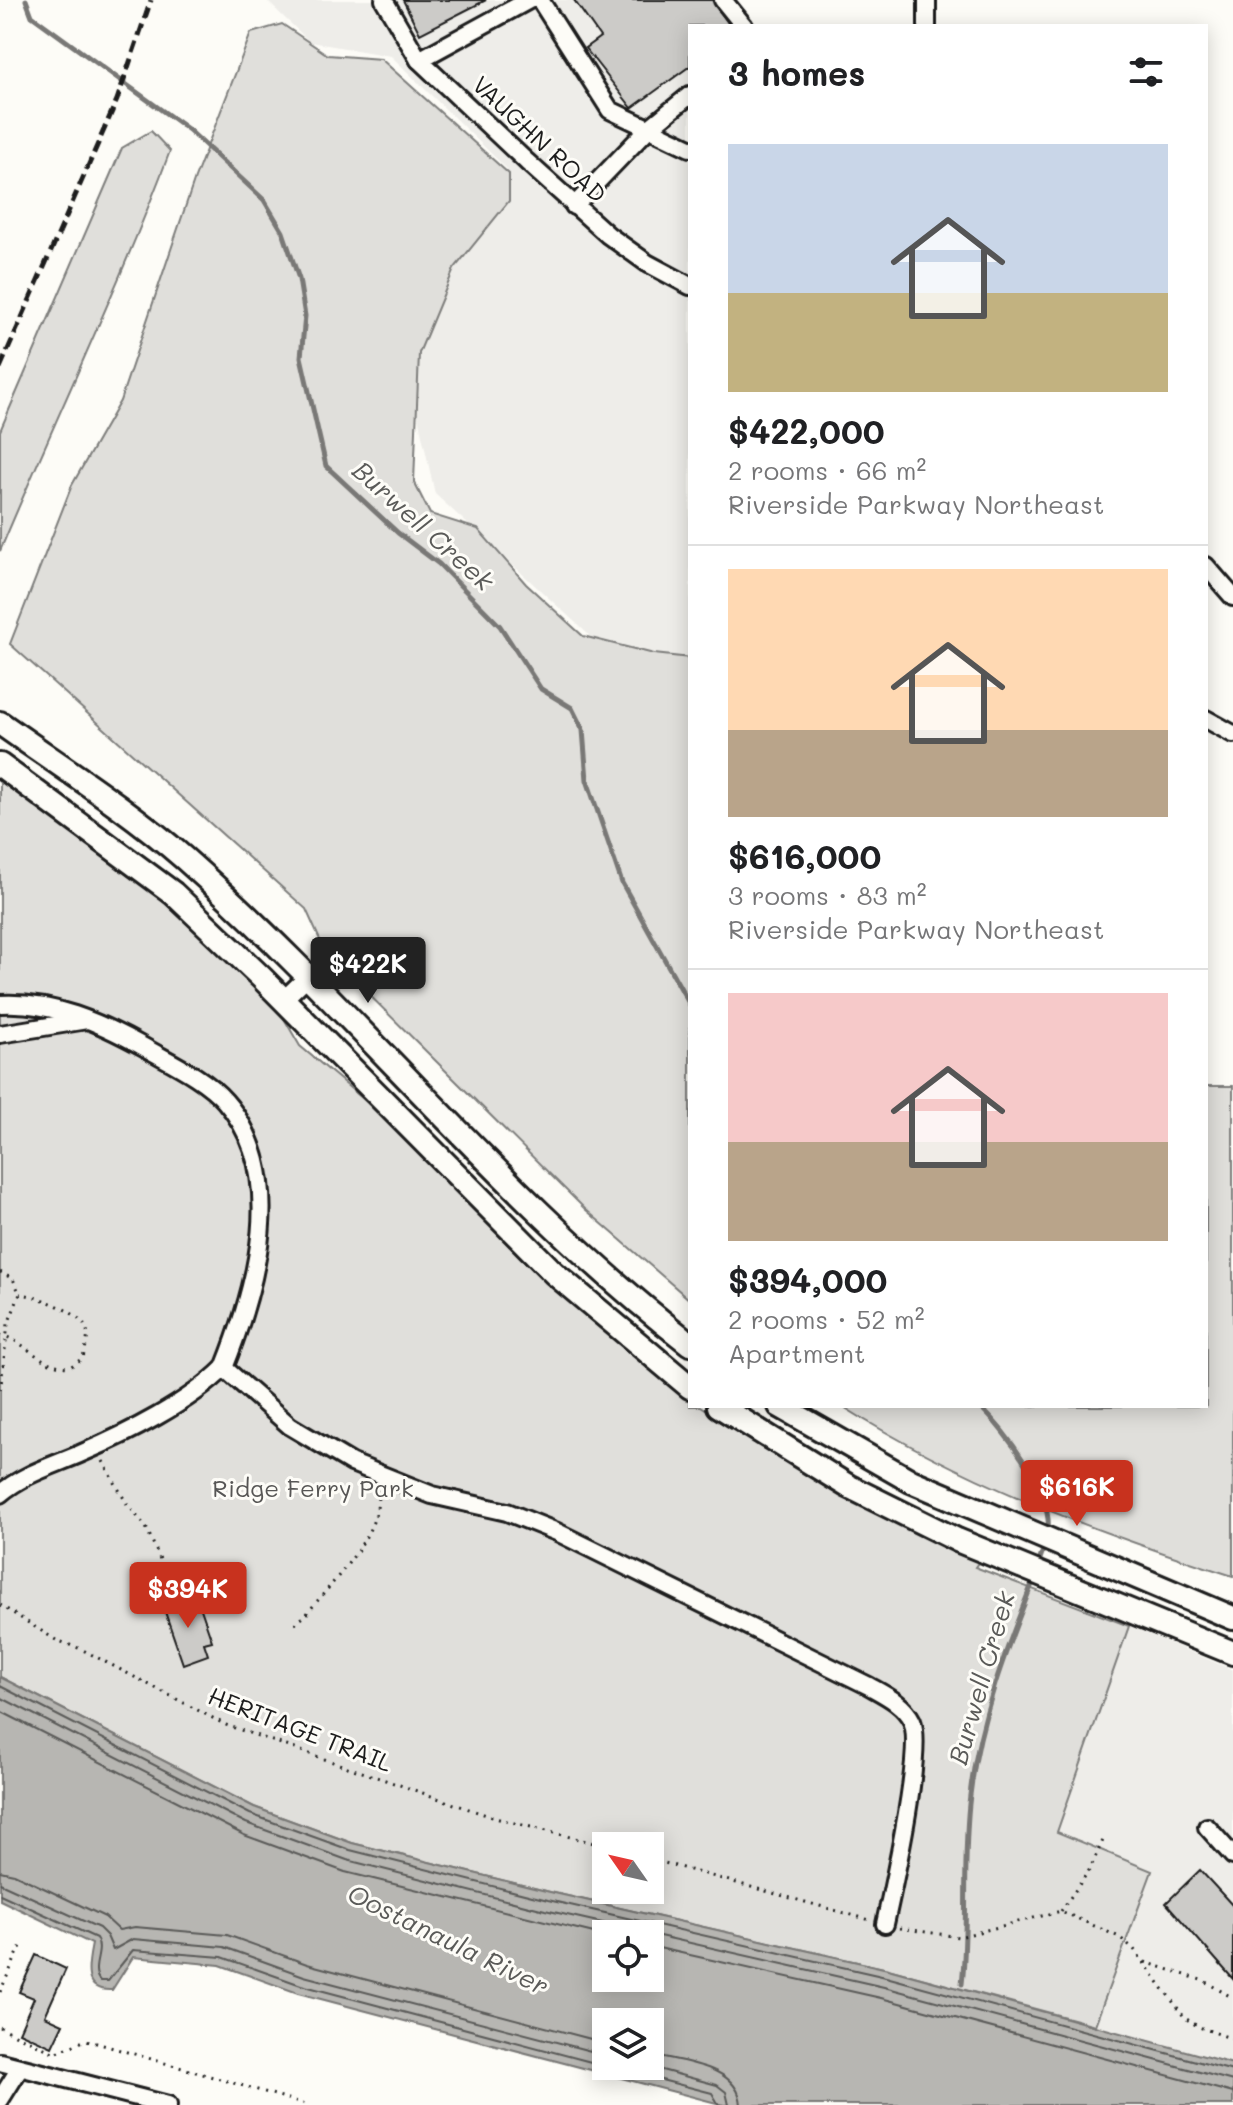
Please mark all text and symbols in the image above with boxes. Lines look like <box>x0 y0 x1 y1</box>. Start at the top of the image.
text: 3 homes <box>728 50 865 95</box>
icon: filters <box>1124 50 1168 94</box>
street label: VAUGHN ROAD <box>466 69 614 209</box>
icon: home <box>876 196 1020 340</box>
text: $422,000 <box>728 408 885 453</box>
water label: Burwell Creek <box>346 453 502 598</box>
text: 2 rooms · 66 m² <box>728 453 926 487</box>
text: Riverside Parkway Northeast <box>728 487 1104 521</box>
icon: home <box>876 621 1020 765</box>
text: $616,000 <box>728 833 881 878</box>
text: 3 rooms · 83 m² <box>728 878 927 912</box>
text: Riverside Parkway Northeast <box>728 912 1104 946</box>
pin: $422K <box>312 937 424 1005</box>
text: $422K <box>329 946 407 980</box>
icon: home <box>876 1045 1020 1189</box>
text: $394,000 <box>728 1257 887 1302</box>
text: 2 rooms · 52 m² <box>728 1302 925 1336</box>
text: Apartment <box>728 1336 865 1370</box>
pin: $616K <box>1021 1460 1133 1528</box>
text: $616K <box>1039 1469 1115 1503</box>
park label: Ridge Ferry Park <box>212 1472 414 1503</box>
pin: $394K <box>132 1562 244 1630</box>
text: $394K <box>148 1571 228 1605</box>
water label: Burwell Creek <box>940 1586 1022 1768</box>
street label: HERITAGE TRAIL <box>204 1679 397 1778</box>
north arrow <box>592 1832 664 1904</box>
map controls <box>592 1832 664 2080</box>
water label: Oostanaula River <box>342 1876 555 2003</box>
button: locate <box>592 1920 664 1992</box>
button: layers <box>592 2008 664 2080</box>

